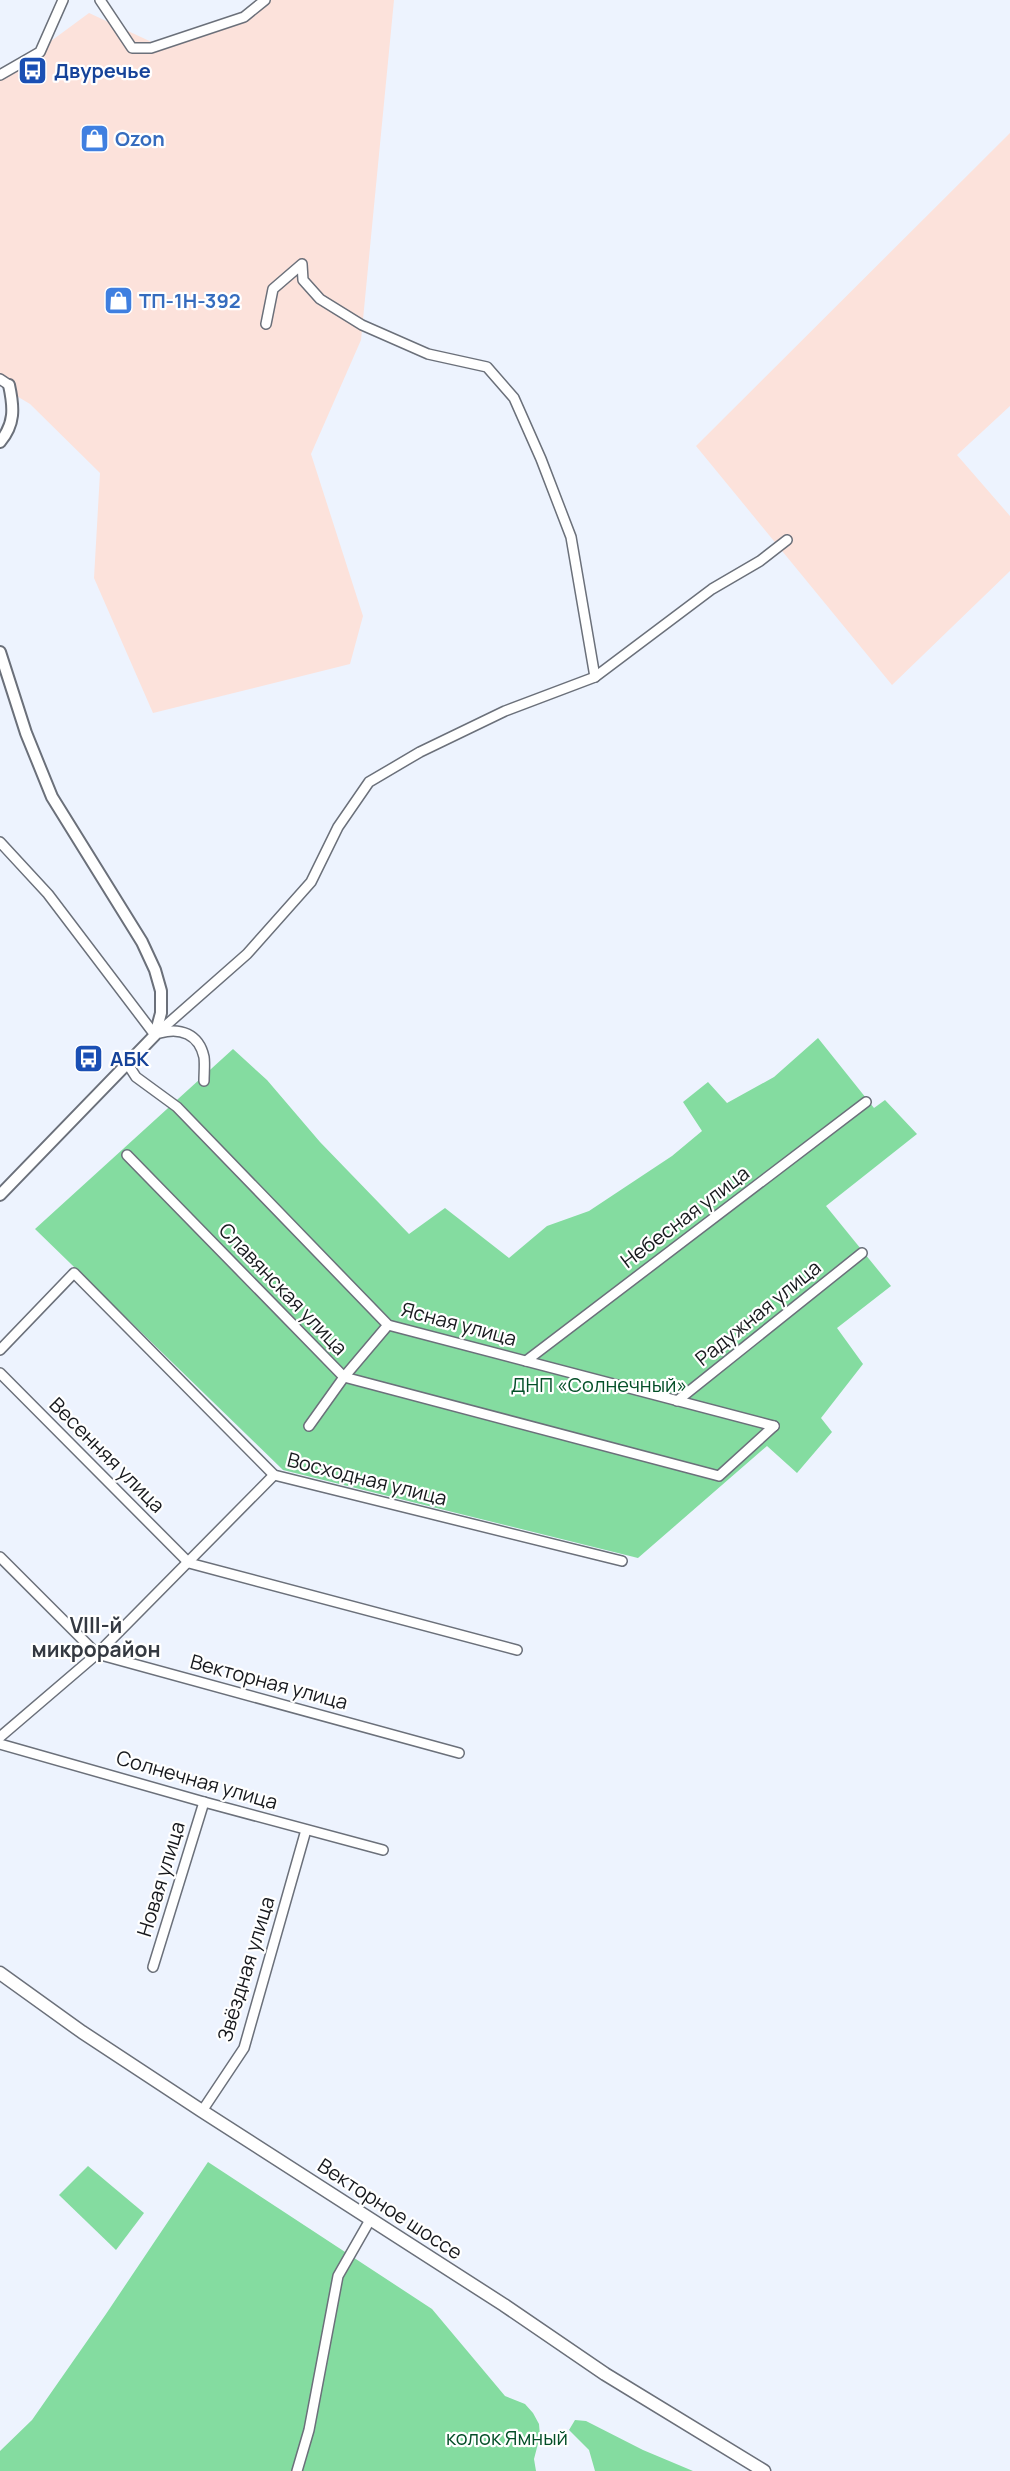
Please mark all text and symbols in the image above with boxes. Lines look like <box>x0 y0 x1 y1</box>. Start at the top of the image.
bus stop icon: Двуречье <box>17 55 49 87</box>
place label: Двуречье <box>54 57 151 84</box>
shop icon: Ozon <box>78 123 110 155</box>
place label: Ozon <box>115 125 165 152</box>
shop icon: ТП-1Н-392 <box>102 285 134 317</box>
place label: ТП-1Н-392 <box>139 287 241 314</box>
bus stop icon: АБК <box>73 1043 105 1075</box>
place label: АБК <box>110 1045 149 1072</box>
street label: Небесная улица <box>615 1159 754 1274</box>
street label: Славянская улица <box>213 1217 354 1361</box>
street label: Радужная улица <box>689 1254 826 1372</box>
street label: Ясная улица <box>399 1295 520 1352</box>
park label: ДНП «Солнечный» <box>511 1371 687 1398</box>
street label: Весенняя улица <box>44 1391 171 1518</box>
street label: Восходная улица <box>284 1446 450 1511</box>
district label: VIII-й микрорайон <box>31 1611 161 1663</box>
street label: Векторная улица <box>187 1648 351 1716</box>
street label: Солнечная улица <box>113 1744 281 1815</box>
street label: Новая улица <box>130 1818 191 1940</box>
street label: Звёздная улица <box>211 1893 280 2045</box>
street label: Векторное шоссе <box>313 2152 468 2265</box>
park label: колок Ямный <box>446 2424 568 2451</box>

